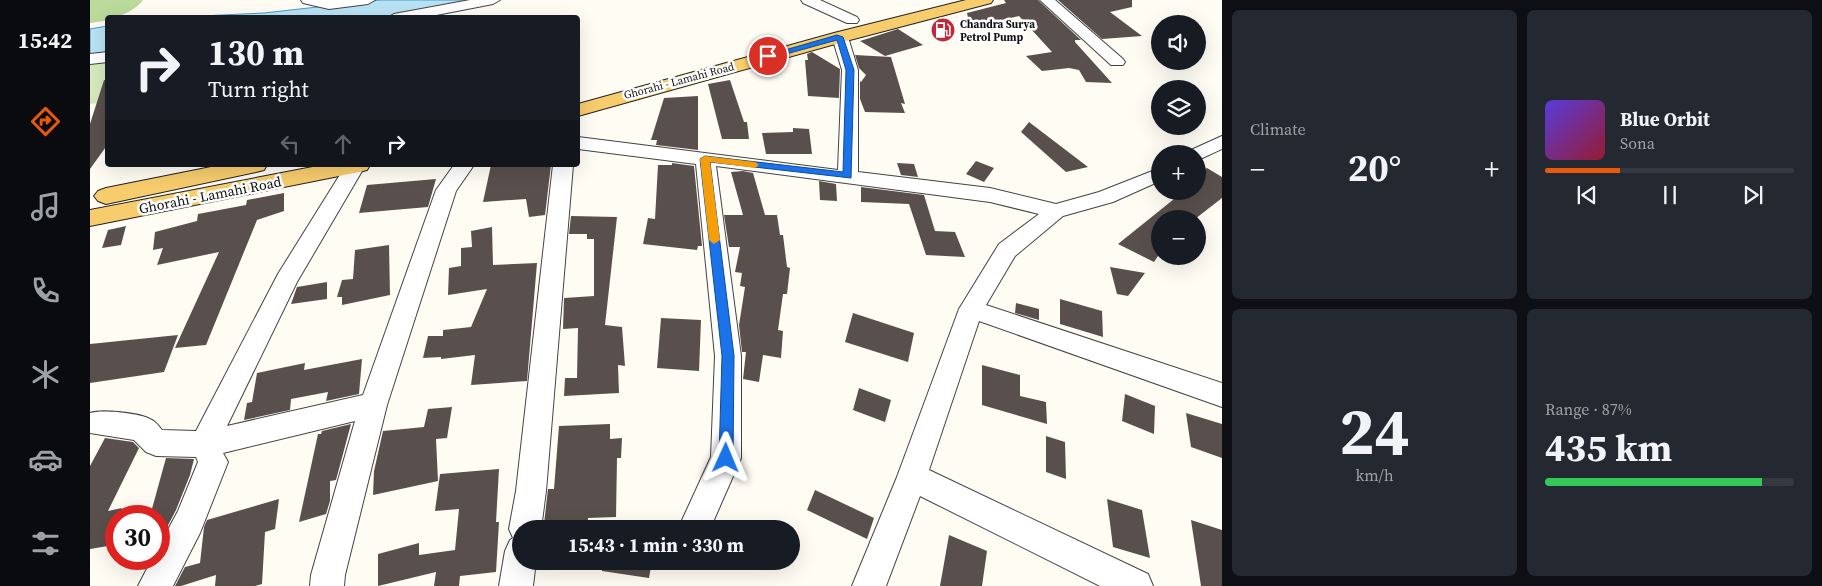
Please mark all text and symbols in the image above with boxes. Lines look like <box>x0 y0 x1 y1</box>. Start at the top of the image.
map controls <box>1151 15 1206 265</box>
button: sound <box>1151 15 1206 70</box>
fuel station icon: Chandra Surya Petrol Pump <box>930 17 956 43</box>
place label: Chandra Surya Petrol Pump <box>960 17 1035 45</box>
text: 15:42 <box>18 25 72 55</box>
text: 130 m <box>208 29 304 77</box>
icon: right <box>125 35 190 100</box>
pin <box>747 35 789 77</box>
icon: arrive <box>754 42 782 70</box>
street label: Ghorahi - Lamahi Road <box>622 59 737 103</box>
text: Turn right <box>208 74 309 104</box>
button: layers <box>1151 80 1206 135</box>
icon: directions <box>28 104 63 139</box>
text: Blue Orbit <box>1620 106 1710 132</box>
text: Climate <box>1250 118 1306 140</box>
icon: left <box>276 130 304 158</box>
icon: ahead <box>329 130 357 158</box>
icon: right <box>382 130 410 158</box>
text: Sona <box>1620 132 1655 154</box>
text: 20° <box>1348 142 1401 194</box>
button: + <box>1151 145 1206 200</box>
text: − <box>1250 150 1265 188</box>
text: + <box>1484 150 1499 188</box>
street label: Ghorahi - Lamahi Road <box>137 171 283 219</box>
icon: previous <box>1573 181 1601 209</box>
icon: pause <box>1656 181 1684 209</box>
icon: next <box>1739 181 1767 209</box>
icon: music <box>28 189 63 224</box>
button: − <box>1151 210 1206 265</box>
icon: phone <box>28 273 63 308</box>
icon: climate <box>28 357 63 392</box>
text: 24 <box>1339 387 1410 476</box>
text: Range · 87% <box>1545 398 1632 420</box>
text: 435 km <box>1545 422 1672 474</box>
position arrow <box>699 431 751 483</box>
icon: car <box>28 442 63 477</box>
text: km/h <box>1355 464 1394 486</box>
speed limit sign: 30 <box>105 505 170 570</box>
icon: filters <box>28 526 63 561</box>
text: 15:43 · 1 min · 330 m <box>568 532 744 558</box>

